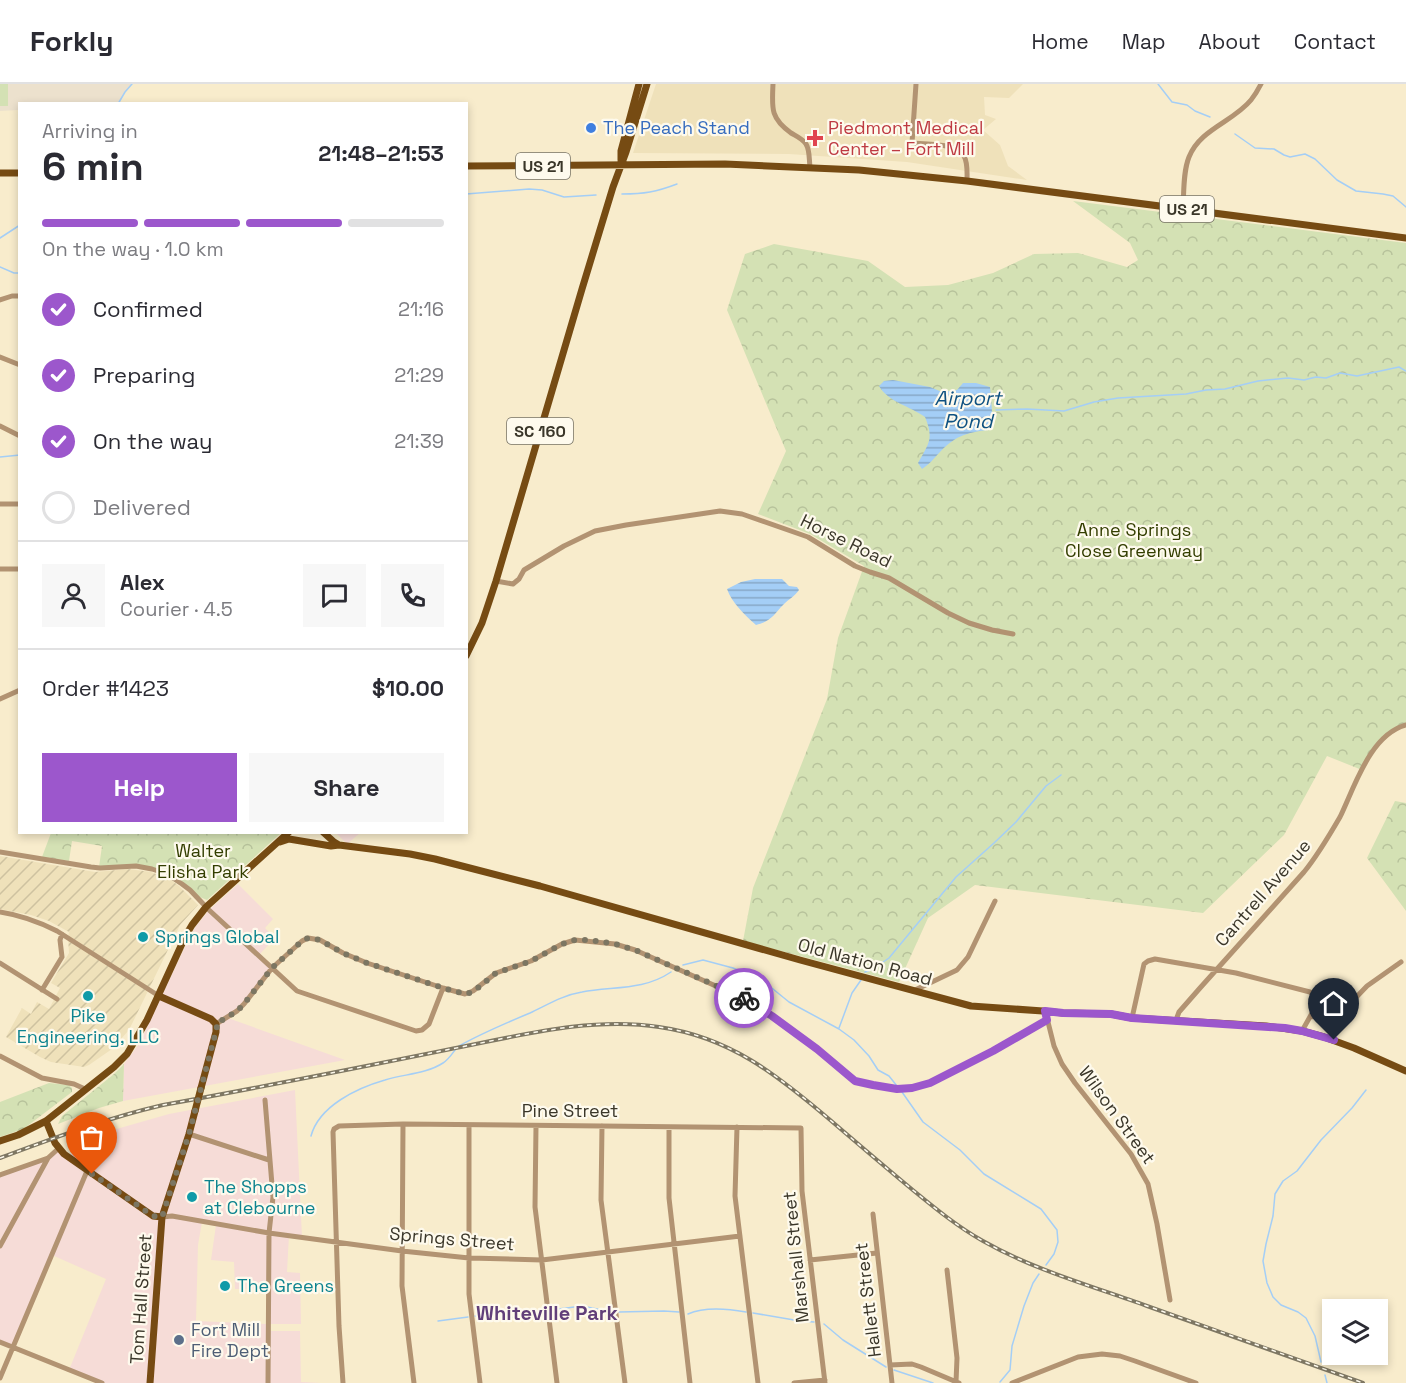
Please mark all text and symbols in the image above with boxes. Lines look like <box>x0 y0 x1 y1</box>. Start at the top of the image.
text: Forkly <box>30 23 114 59</box>
text: Home <box>1031 28 1089 55</box>
text: Map <box>1122 28 1166 55</box>
text: About <box>1199 28 1261 55</box>
text: Contact <box>1294 28 1376 55</box>
place label: The Peach Stand <box>603 116 750 139</box>
place label: Piedmont Medical Center – Fort Mill <box>828 116 984 160</box>
text: Arriving in <box>42 118 138 144</box>
marker: The Peach Stand <box>584 121 598 135</box>
marker: Piedmont Medical Center – Fort Mill <box>806 129 824 147</box>
text: 21:48–21:53 <box>318 139 444 167</box>
text: 6 min <box>42 142 144 191</box>
road number: US 21 <box>516 153 570 179</box>
road number: US 21 <box>1160 196 1214 222</box>
text: On the way · 1.0 km <box>42 236 224 262</box>
icon: check <box>42 293 75 326</box>
text: Confirmed <box>93 295 203 323</box>
text: 21:16 <box>398 296 444 322</box>
icon: check <box>42 359 75 392</box>
text: Preparing <box>93 361 195 389</box>
text: 21:29 <box>394 362 444 388</box>
water label: Airport Pond <box>934 385 1003 434</box>
road number: SC 160 <box>507 418 573 444</box>
icon: check <box>42 425 75 458</box>
text: On the way <box>93 427 212 455</box>
text: 21:39 <box>394 428 444 454</box>
text: Delivered <box>93 493 191 521</box>
street label: Horse Road <box>797 509 896 572</box>
park label: Anne Springs Close Greenway <box>1065 518 1203 562</box>
button: person <box>42 564 105 627</box>
button: chat <box>303 564 366 627</box>
button: phone <box>381 564 444 627</box>
text: Alex <box>120 568 165 596</box>
text: Courier · 4.5 <box>120 596 233 622</box>
text: Order #1423 <box>42 674 169 702</box>
text: $10.00 <box>372 674 444 702</box>
button: Help <box>42 753 237 822</box>
button: Share <box>249 753 444 822</box>
street label: Cantrell Avenue <box>1210 834 1316 951</box>
park label: Walter Elisha Park <box>157 839 249 883</box>
place label: Springs Global <box>155 925 279 948</box>
marker: Springs Global <box>136 930 150 944</box>
street label: Old Nation Road <box>795 933 935 990</box>
courier <box>714 968 774 1028</box>
pin <box>1308 978 1359 1040</box>
icon: bike <box>728 982 761 1015</box>
icon: home <box>1317 987 1350 1020</box>
marker: Pike Engineering, LLC <box>81 989 95 1003</box>
place label: Pike Engineering, LLC <box>17 1004 159 1048</box>
street label: Wilson Street <box>1074 1061 1161 1168</box>
street label: Pine Street <box>522 1099 618 1122</box>
pin <box>66 1112 117 1174</box>
icon: bag <box>75 1121 108 1154</box>
place label: The Shopps at Clebourne <box>204 1175 316 1219</box>
marker: The Shopps at Clebourne <box>185 1190 199 1204</box>
street label: Marshall Street <box>777 1190 814 1324</box>
street label: Springs Street <box>389 1222 516 1255</box>
street label: Tom Hall Street <box>124 1233 157 1365</box>
street label: Hallett Street <box>849 1241 886 1359</box>
place label: The Greens <box>237 1274 334 1297</box>
marker: The Greens <box>218 1279 232 1293</box>
map controls <box>1322 1299 1388 1365</box>
button: layers <box>1322 1299 1388 1365</box>
district label: Whiteville Park <box>476 1300 618 1326</box>
place label: Fort Mill Fire Dept <box>191 1318 269 1362</box>
marker: Fort Mill Fire Dept <box>172 1333 186 1347</box>

